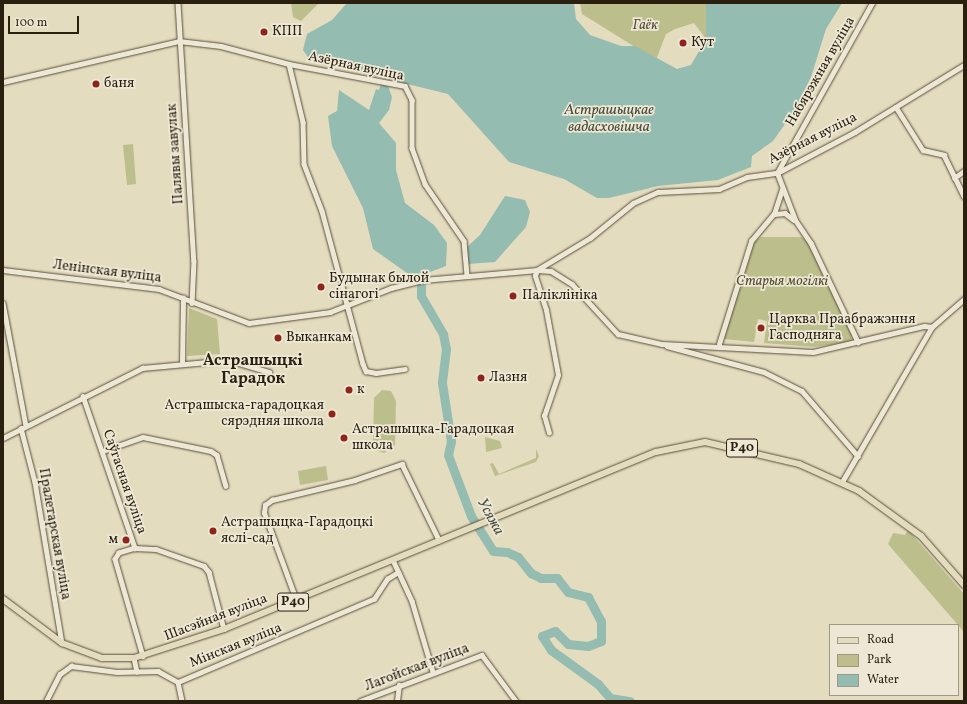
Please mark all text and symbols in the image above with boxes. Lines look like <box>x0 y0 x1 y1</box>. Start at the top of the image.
scale bar <box>10 8 81 34</box>
street label: Набярэжная вуліца <box>783 14 859 130</box>
text: 100 m <box>15 15 47 31</box>
park label: Гаёк <box>632 18 658 34</box>
place label: КПП <box>272 24 302 40</box>
marker: КПП <box>259 27 269 37</box>
place label: Кут <box>691 35 714 51</box>
marker: Кут <box>678 38 688 48</box>
street label: Азёрная вуліца <box>307 49 405 85</box>
place label: баня <box>104 76 134 92</box>
marker: баня <box>91 79 101 89</box>
water label: Астрашыцкае вадасховішча <box>564 101 654 136</box>
street label: Палявы завулак <box>164 103 188 205</box>
street label: Азёрная вуліца <box>766 109 860 169</box>
street label: Ленінская вуліца <box>52 257 162 287</box>
place label: Будынак былой сінагогі <box>329 271 429 304</box>
park label: Старыя могілкі <box>736 274 828 290</box>
marker: Будынак былой сінагогі <box>316 282 326 292</box>
place label: Паліклініка <box>522 288 598 304</box>
marker: Паліклініка <box>507 290 519 302</box>
place label: Царква Праабражэння Гасподняга <box>769 312 915 344</box>
marker: Царква Праабражэння Гасподняга <box>756 323 766 333</box>
place label: Выканкам <box>286 330 352 346</box>
marker: Выканкам <box>273 333 283 343</box>
district label: Астрашыцкі Гарадок <box>203 351 303 389</box>
place label: Лазня <box>489 370 527 386</box>
marker: Лазня <box>476 373 486 383</box>
place label: к <box>357 382 364 398</box>
marker: к <box>344 385 354 395</box>
place label: Астрашыска-гарадоцкая сярэдняя школа <box>165 398 324 430</box>
marker: Астрашыска-гарадоцкая сярэдняя школа <box>327 409 337 419</box>
place label: Астрашыцка-Гарадоцкая школа <box>352 422 514 454</box>
street label: Саўгасная вуліца <box>98 428 150 536</box>
marker: Астрашыцка-Гарадоцкая школа <box>339 433 349 443</box>
road number: Р40 <box>726 437 758 459</box>
street label: Пралетарская вуліца <box>34 467 74 601</box>
water label: Усяжа <box>473 496 507 538</box>
place label: Астрашыцка-Гарадоцкі яслі-сад <box>221 515 373 548</box>
marker: Астрашыцка-Гарадоцкі яслі-сад <box>208 526 218 536</box>
place label: м <box>108 532 118 548</box>
marker: м <box>121 535 131 545</box>
street label: Шасэйная вуліца <box>162 591 270 645</box>
road number: Р40 <box>277 591 309 613</box>
street label: Мінская вуліца <box>188 620 284 672</box>
legend <box>829 624 959 696</box>
text: Road <box>867 632 894 648</box>
street label: Лагойская вуліца <box>362 640 472 696</box>
text: Park <box>867 652 892 668</box>
text: Water <box>867 672 899 688</box>

